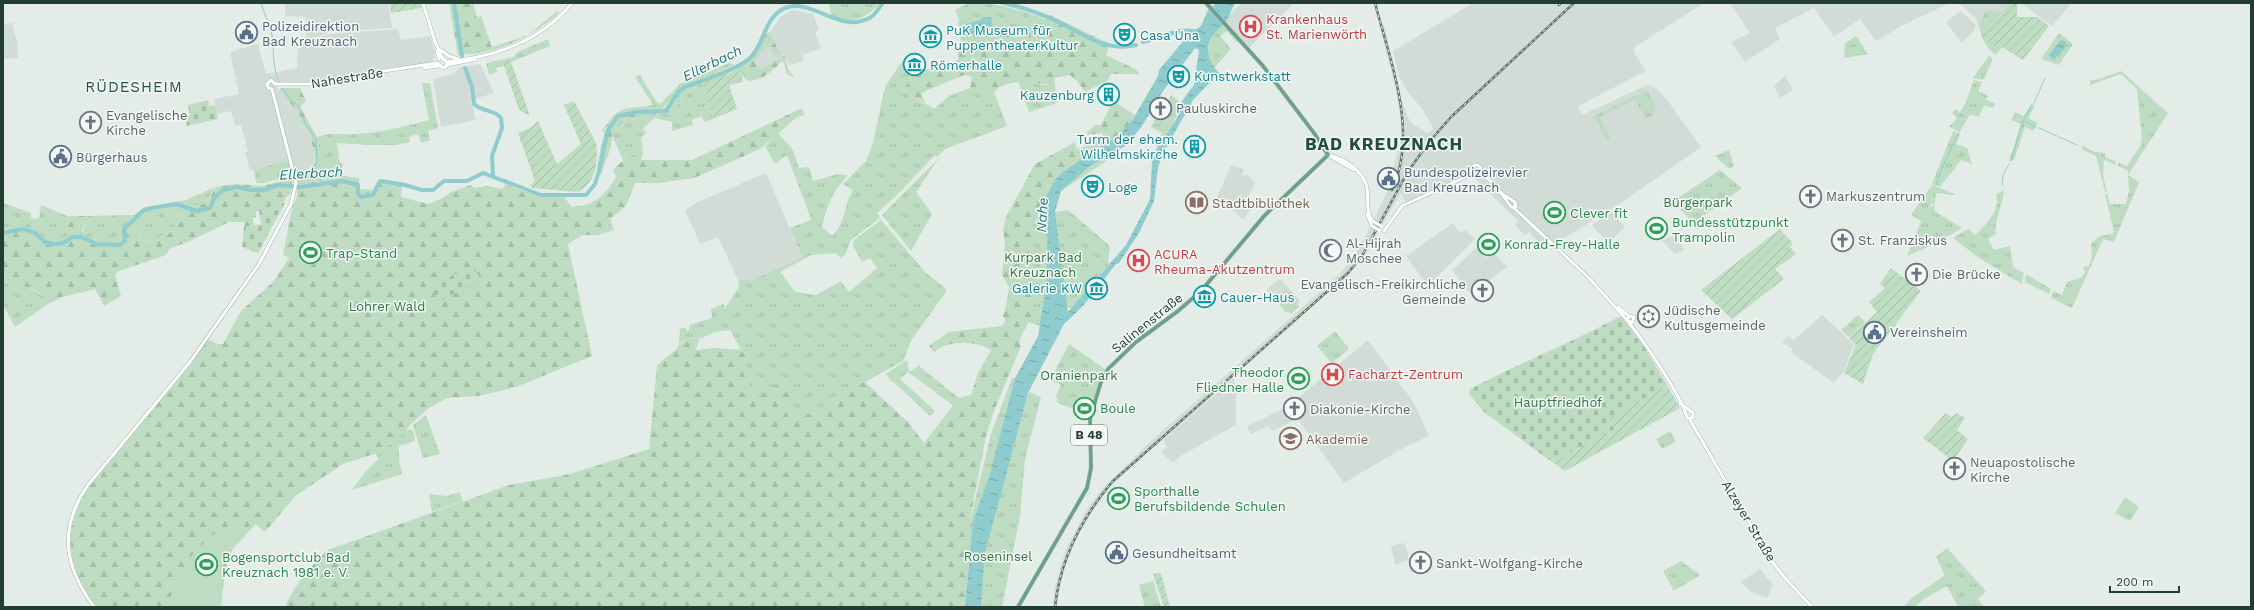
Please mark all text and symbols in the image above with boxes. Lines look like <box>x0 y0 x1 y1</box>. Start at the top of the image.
place label: Krankenhaus St. Marienwörth <box>1266 12 1367 42</box>
hospital icon: Krankenhaus St. Marienwörth <box>1238 13 1264 39</box>
place label: Polizeidirektion Bad Kreuznach <box>262 19 359 49</box>
public building icon: Polizeidirektion Bad Kreuznach <box>234 20 260 46</box>
theatre icon: Casa Una <box>1111 22 1137 48</box>
place label: PuK Museum für PuppentheaterKultur <box>946 23 1079 53</box>
museum icon: PuK Museum für PuppentheaterKultur <box>917 24 943 50</box>
place label: Casa Una <box>1140 28 1200 43</box>
water label: Ellerbach <box>680 42 744 84</box>
museum icon: Römerhalle <box>902 52 928 78</box>
place label: Römerhalle <box>930 58 1002 73</box>
theatre icon: Kunstwerkstatt <box>1166 63 1192 89</box>
street label: Nahestraße <box>310 65 384 91</box>
place label: Kunstwerkstatt <box>1194 69 1291 84</box>
district label: RÜDESHEIM <box>85 78 183 96</box>
building icon: Kauzenburg <box>1096 82 1122 108</box>
place label: Kauzenburg <box>1020 88 1094 103</box>
church icon: Pauluskirche <box>1147 95 1173 121</box>
place label: Pauluskirche <box>1176 101 1257 116</box>
place label: Evangelische Kirche <box>106 108 187 138</box>
church icon: Evangelische Kirche <box>78 109 104 135</box>
place label: Turm der ehem. Wilhelmskirche <box>1077 132 1178 162</box>
building icon: Turm der ehem. Wilhelmskirche <box>1181 133 1207 159</box>
district label: BAD KREUZNACH <box>1305 134 1463 154</box>
public building icon: Bürgerhaus <box>47 144 73 170</box>
place label: Bürgerhaus <box>76 150 148 165</box>
water label: Ellerbach <box>279 163 343 183</box>
place label: Bundespolizeirevier Bad Kreuznach <box>1404 165 1528 195</box>
public building icon: Bundespolizeirevier Bad Kreuznach <box>1375 166 1401 192</box>
theatre icon: Loge <box>1080 174 1106 200</box>
place label: Loge <box>1108 180 1138 195</box>
church icon: Markuszentrum <box>1798 183 1824 209</box>
place label: Markuszentrum <box>1826 189 1925 204</box>
library icon: Stadtbibliothek <box>1184 190 1210 216</box>
park label: Bürgerpark <box>1663 195 1733 210</box>
place label: Stadtbibliothek <box>1212 196 1311 211</box>
water label: Nahe <box>1033 197 1051 233</box>
sports icon: Clever fit <box>1542 200 1568 226</box>
place label: Clever fit <box>1570 206 1628 221</box>
place label: Bundesstützpunkt Trampolin <box>1672 215 1789 245</box>
sports icon: Bundesstützpunkt Trampolin <box>1643 216 1669 242</box>
church icon: St. Franziskus <box>1829 227 1855 253</box>
sports icon: Konrad-Frey-Halle <box>1475 231 1501 257</box>
place label: St. Franziskus <box>1858 233 1947 248</box>
place label: Al-Hijrah Moschee <box>1346 236 1402 266</box>
mosque icon: Al-Hijrah Moschee <box>1317 237 1343 263</box>
place label: Konrad-Frey-Halle <box>1504 237 1620 252</box>
sports icon: Trap-Stand <box>298 240 324 266</box>
place label: Trap-Stand <box>326 246 397 261</box>
place label: ACURA Rheuma-Akutzentrum <box>1154 247 1295 277</box>
hospital icon: ACURA Rheuma-Akutzentrum <box>1125 248 1151 274</box>
park label: Kurpark Bad Kreuznach <box>1004 250 1082 280</box>
church icon: Die Brücke <box>1903 261 1929 287</box>
place label: Die Brücke <box>1932 267 2000 282</box>
museum icon: Galerie KW <box>1084 275 1110 301</box>
place label: Evangelisch-Freikirchliche Gemeinde <box>1300 277 1466 307</box>
church icon: Evangelisch-Freikirchliche Gemeinde <box>1469 278 1495 304</box>
place label: Galerie KW <box>1012 281 1083 296</box>
museum icon: Cauer-Haus <box>1192 284 1218 310</box>
street label: Salinenstraße <box>1109 290 1185 356</box>
place label: Cauer-Haus <box>1220 290 1295 305</box>
park label: Lohrer Wald <box>349 299 425 314</box>
place label: Jüdische Kultusgemeinde <box>1664 303 1766 333</box>
synagogue icon: Jüdische Kultusgemeinde <box>1635 304 1661 330</box>
public building icon: Vereinsheim <box>1861 319 1887 345</box>
place label: Vereinsheim <box>1890 325 1968 340</box>
hospital icon: Facharzt-Zentrum <box>1320 361 1346 387</box>
place label: Theodor Fliedner Halle <box>1196 365 1284 395</box>
sports icon: Theodor Fliedner Halle <box>1286 366 1312 392</box>
place label: Facharzt-Zentrum <box>1348 367 1463 382</box>
park label: Oranienpark <box>1040 368 1118 383</box>
sports icon: Boule <box>1072 395 1098 421</box>
park label: Hauptfriedhof <box>1514 395 1602 410</box>
church icon: Diakonie-Kirche <box>1282 396 1308 422</box>
place label: Boule <box>1100 401 1136 416</box>
place label: Diakonie-Kirche <box>1310 402 1411 417</box>
road number: B 48 <box>1071 425 1107 445</box>
school or university icon: Akademie <box>1278 426 1304 452</box>
place label: Akademie <box>1306 432 1368 447</box>
place label: Neuapostolische Kirche <box>1970 455 2075 485</box>
church icon: Neuapostolische Kirche <box>1941 456 1967 482</box>
street label: Alzeyer Straße <box>1719 478 1779 564</box>
place label: Sporthalle Berufsbildende Schulen <box>1134 484 1286 514</box>
sports icon: Sporthalle Berufsbildende Schulen <box>1105 485 1131 511</box>
public building icon: Gesundheitsamt <box>1104 540 1130 566</box>
place label: Gesundheitsamt <box>1132 546 1237 561</box>
park label: Roseninsel <box>964 549 1032 564</box>
place label: Bogensportclub Bad Kreuznach 1981 e. V. <box>222 550 350 580</box>
church icon: Sankt-Wolfgang-Kirche <box>1407 550 1433 576</box>
sports icon: Bogensportclub Bad Kreuznach 1981 e. V. <box>193 551 219 577</box>
place label: Sankt-Wolfgang-Kirche <box>1436 556 1583 571</box>
scale bar <box>2110 568 2179 594</box>
text: 200 m <box>2116 575 2153 589</box>

